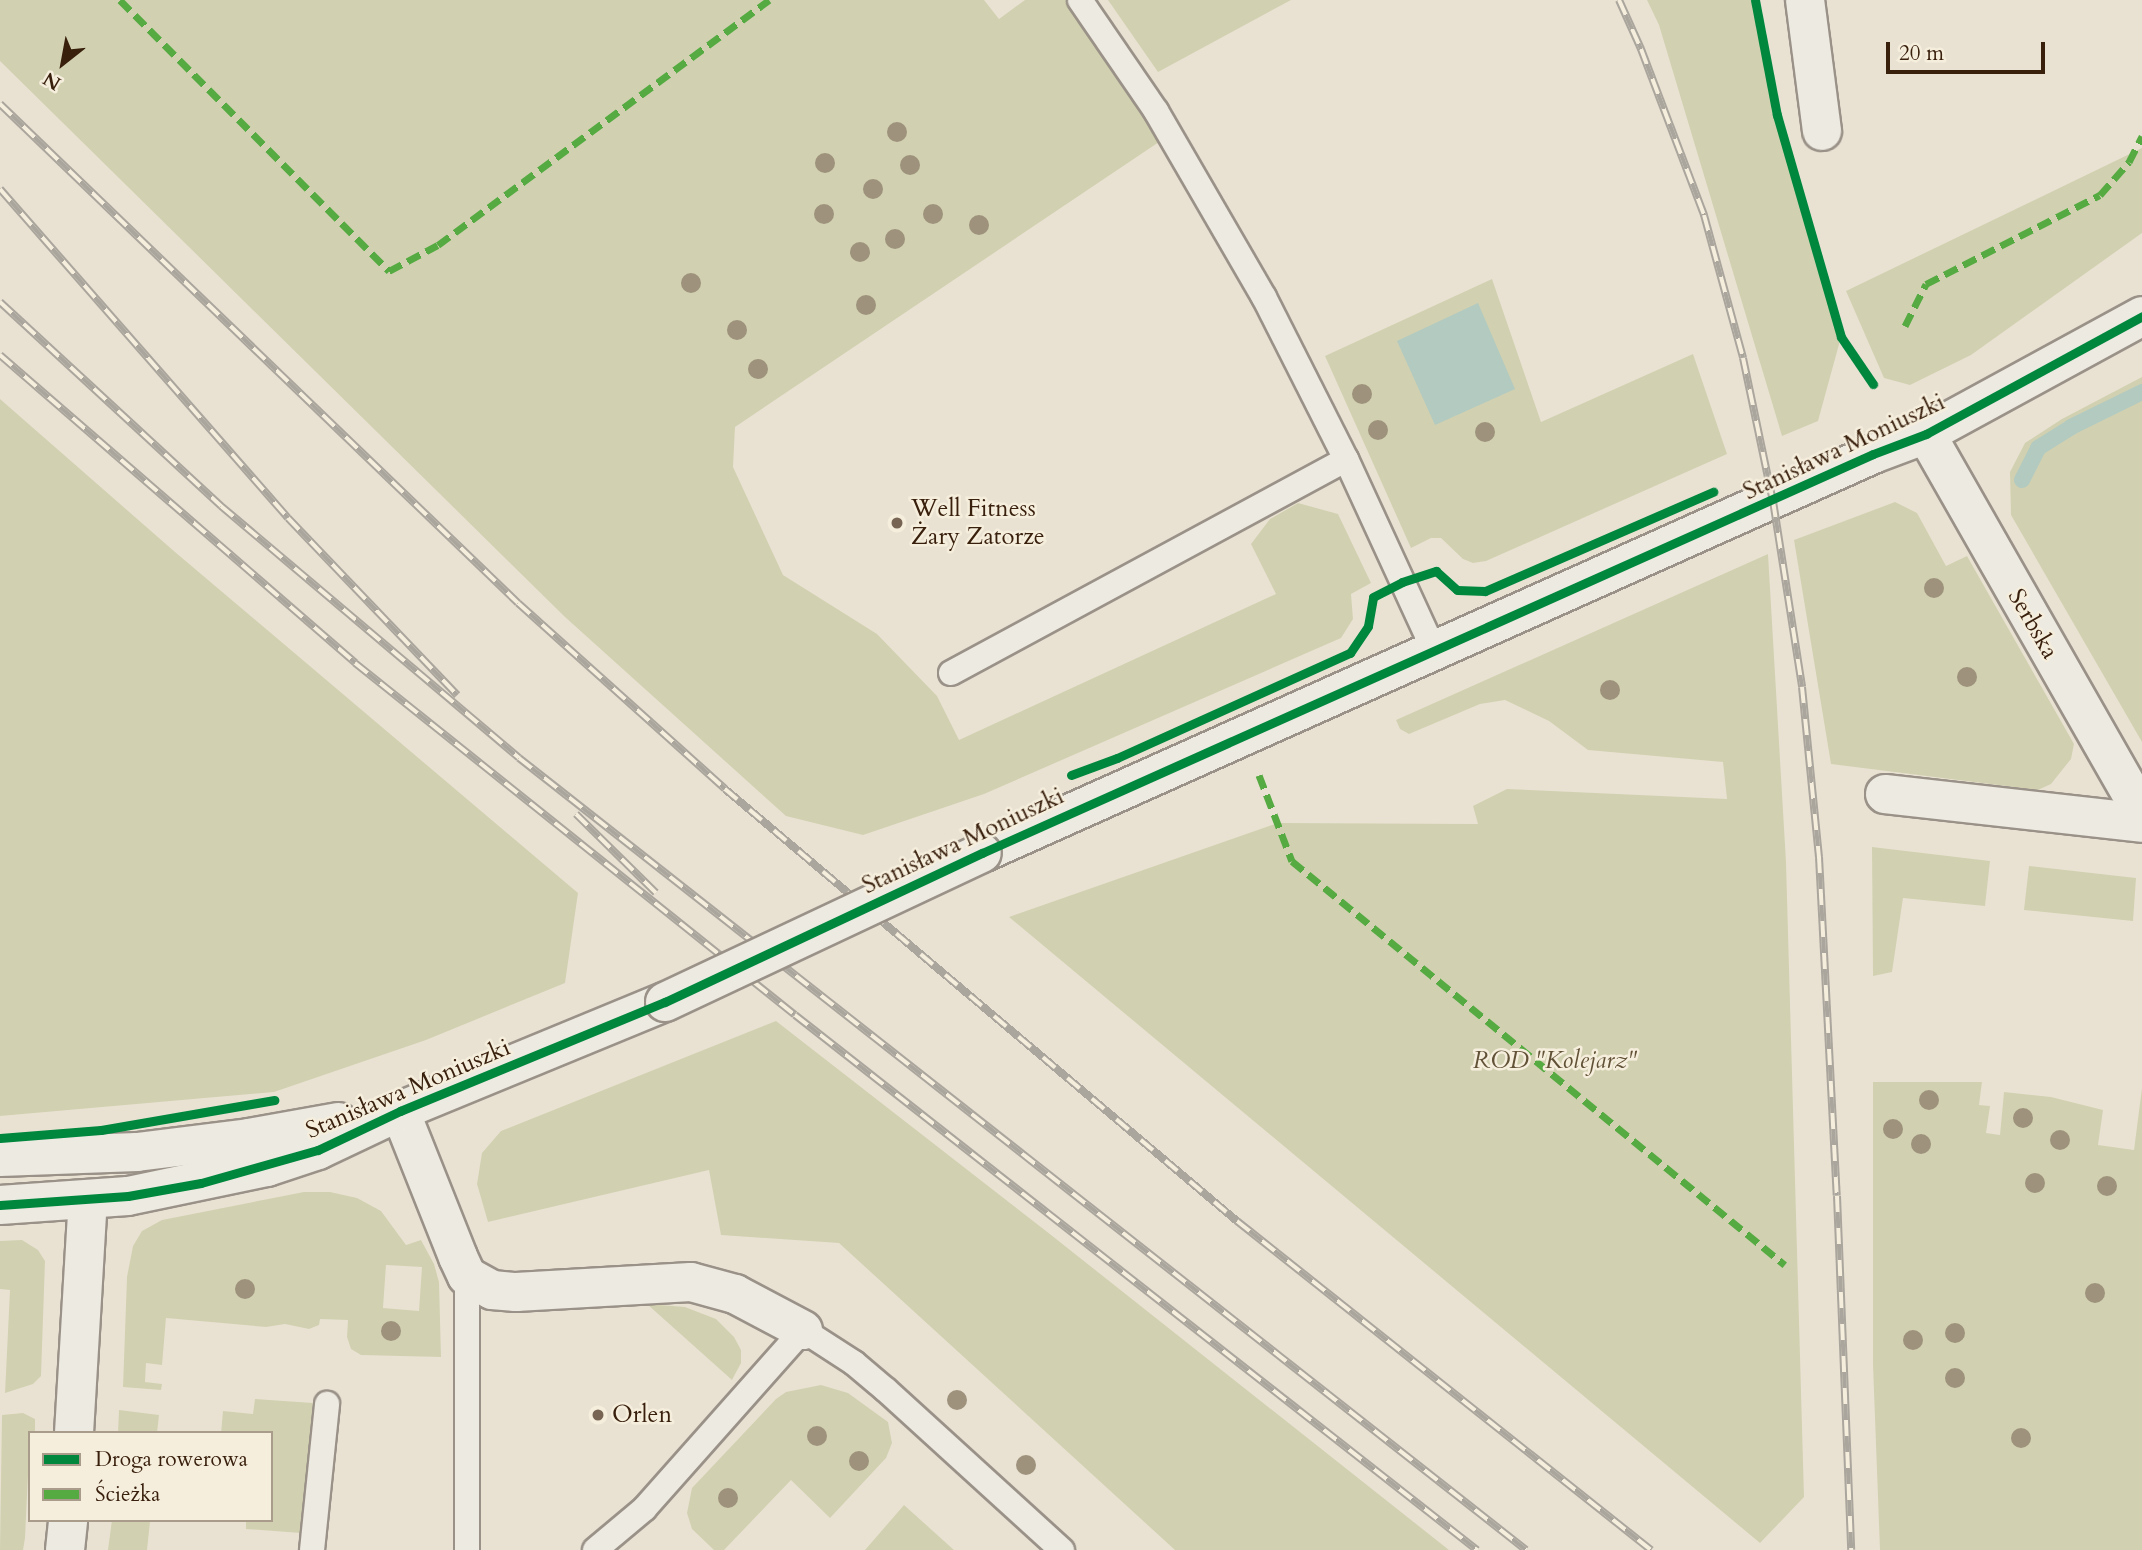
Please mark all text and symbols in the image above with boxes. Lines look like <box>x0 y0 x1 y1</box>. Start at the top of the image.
north arrow <box>28 28 98 98</box>
scale bar <box>1890 28 2049 72</box>
text: 20 m <box>1899 39 1944 68</box>
text: N <box>38 66 66 96</box>
street label: Stanisława Moniuszki <box>1739 388 1949 506</box>
place label: Well Fitness Żary Zatorze <box>911 495 1045 551</box>
marker: Well Fitness Żary Zatorze <box>889 515 905 531</box>
street label: Serbska <box>2002 584 2064 664</box>
street label: Stanisława Moniuszki <box>858 782 1068 900</box>
street label: Stanisława Moniuszki <box>302 1033 514 1145</box>
park label: ROD "Kolejarz" <box>1473 1047 1637 1075</box>
place label: Orlen <box>612 1401 672 1429</box>
marker: Orlen <box>590 1407 606 1423</box>
legend <box>28 1431 273 1522</box>
text: Droga rowerowa <box>95 1445 248 1474</box>
text: Ścieżka <box>95 1480 160 1509</box>

